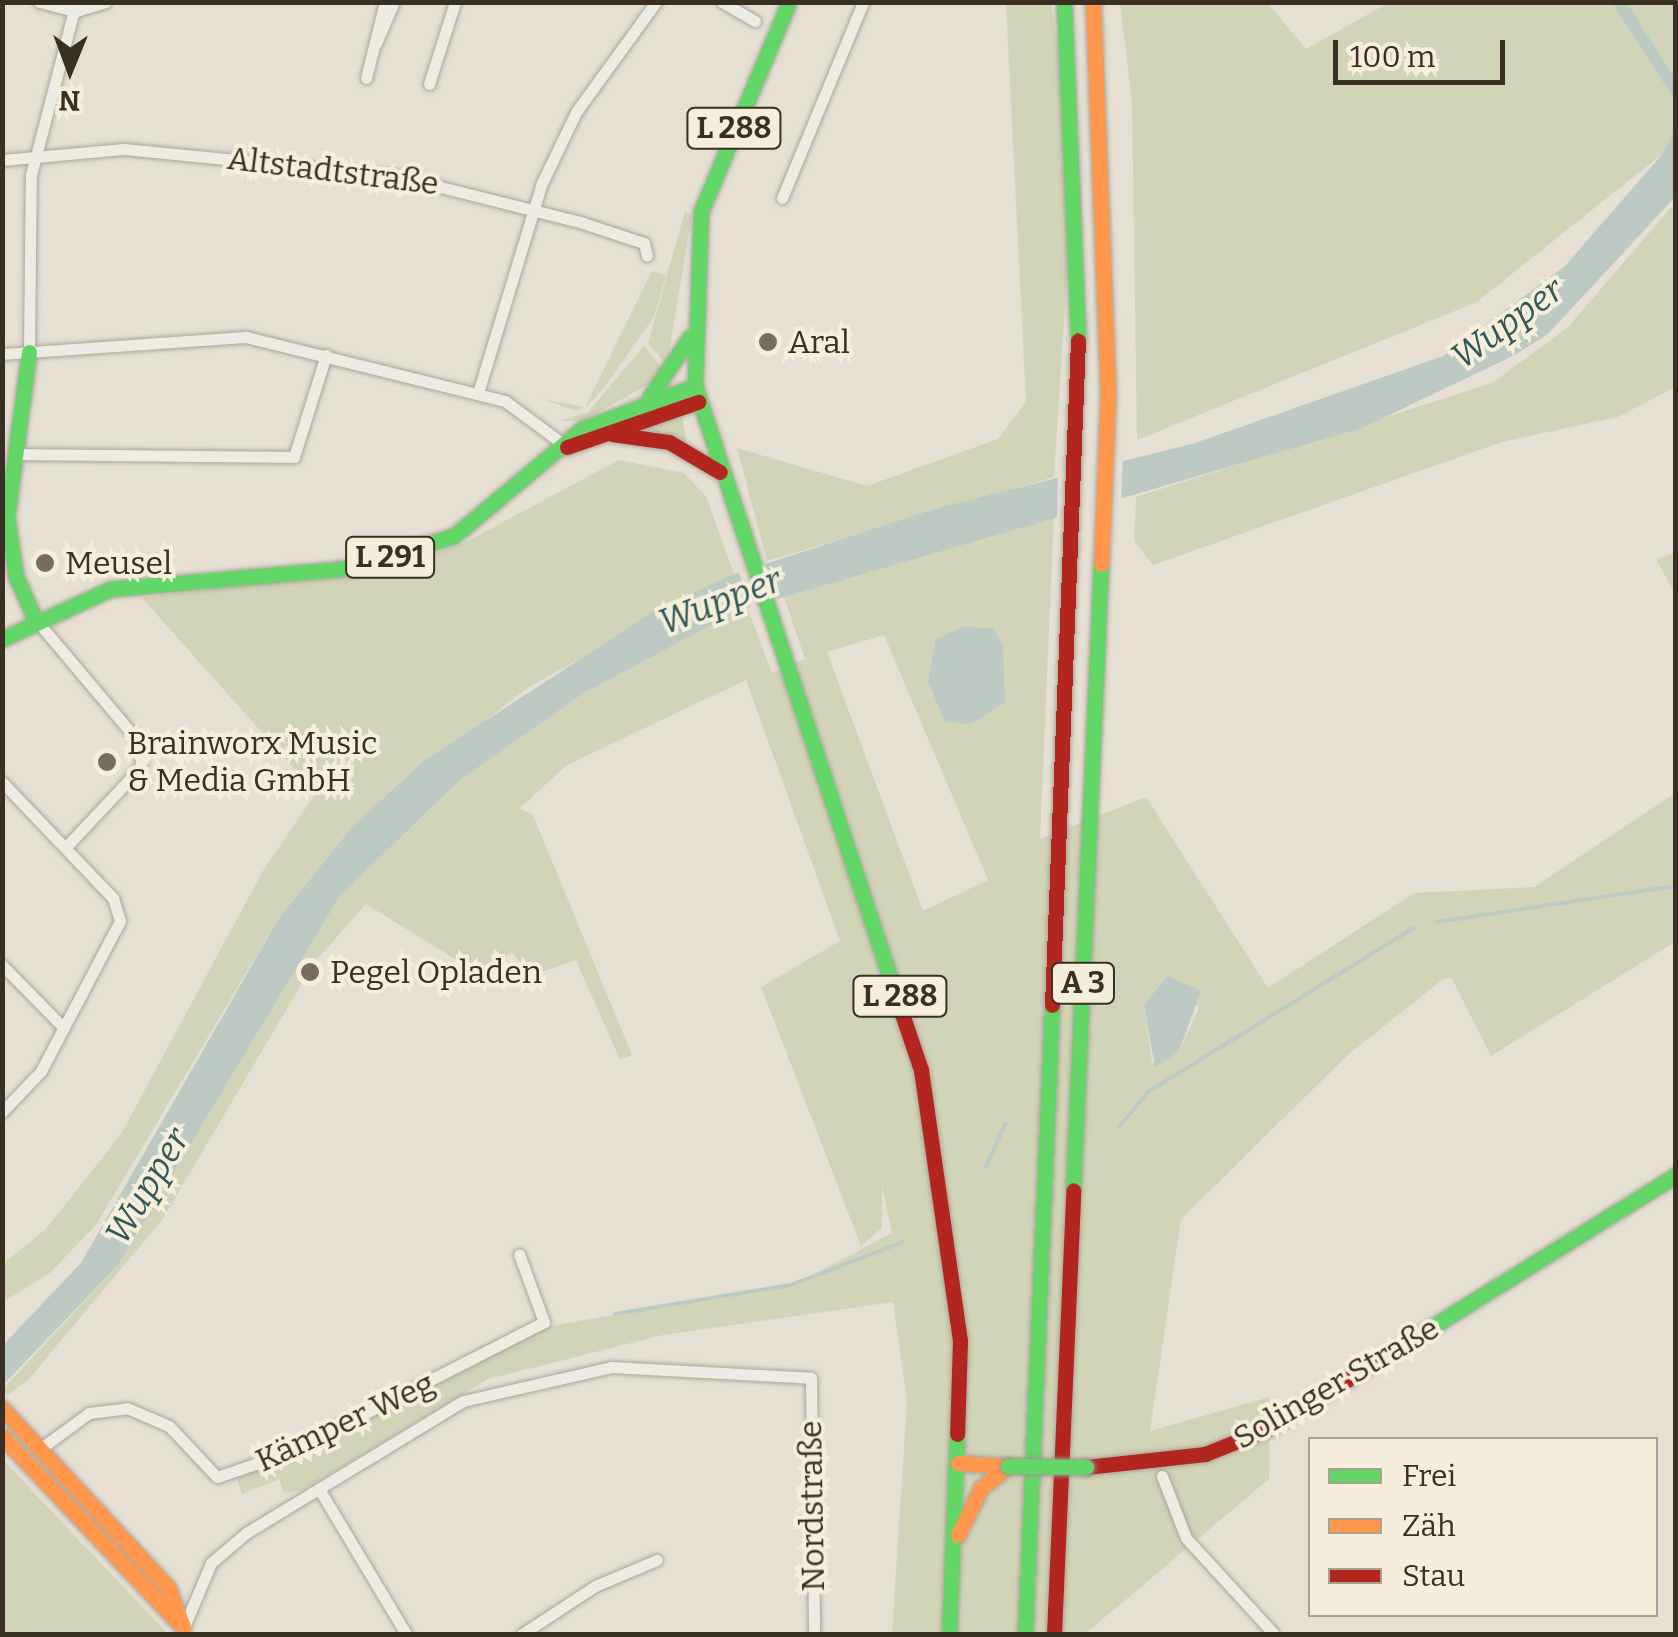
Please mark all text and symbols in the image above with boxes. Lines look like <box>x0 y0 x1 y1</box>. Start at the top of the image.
north arrow <box>20 20 120 120</box>
scale bar <box>1338 20 1510 82</box>
text: 100 m <box>1350 39 1435 75</box>
text: N <box>58 84 81 117</box>
road number: L 288 <box>684 103 784 153</box>
street label: Altstadtstraße <box>225 139 441 203</box>
water label: Wupper <box>1443 269 1571 377</box>
place label: Aral <box>788 323 850 361</box>
marker: Aral <box>757 331 779 353</box>
road number: L 291 <box>345 532 435 582</box>
place label: Meusel <box>65 544 172 582</box>
marker: Meusel <box>34 552 56 574</box>
water label: Wupper <box>653 559 787 643</box>
place label: Brainworx Music & Media GmbH <box>127 725 377 800</box>
marker: Brainworx Music & Media GmbH <box>96 751 118 773</box>
place label: Pegel Opladen <box>330 953 542 991</box>
road number: A 3 <box>1050 958 1116 1008</box>
marker: Pegel Opladen <box>299 961 321 983</box>
road number: L 288 <box>850 971 950 1021</box>
water label: Wupper <box>96 1121 198 1251</box>
street label: Solinger Straße <box>1227 1309 1445 1457</box>
street label: Kämper Weg <box>250 1364 440 1480</box>
street label: Nordstraße <box>791 1420 833 1592</box>
legend <box>1308 1437 1658 1617</box>
text: Frei <box>1402 1458 1456 1494</box>
text: Zäh <box>1402 1508 1456 1544</box>
text: Stau <box>1402 1558 1465 1594</box>

